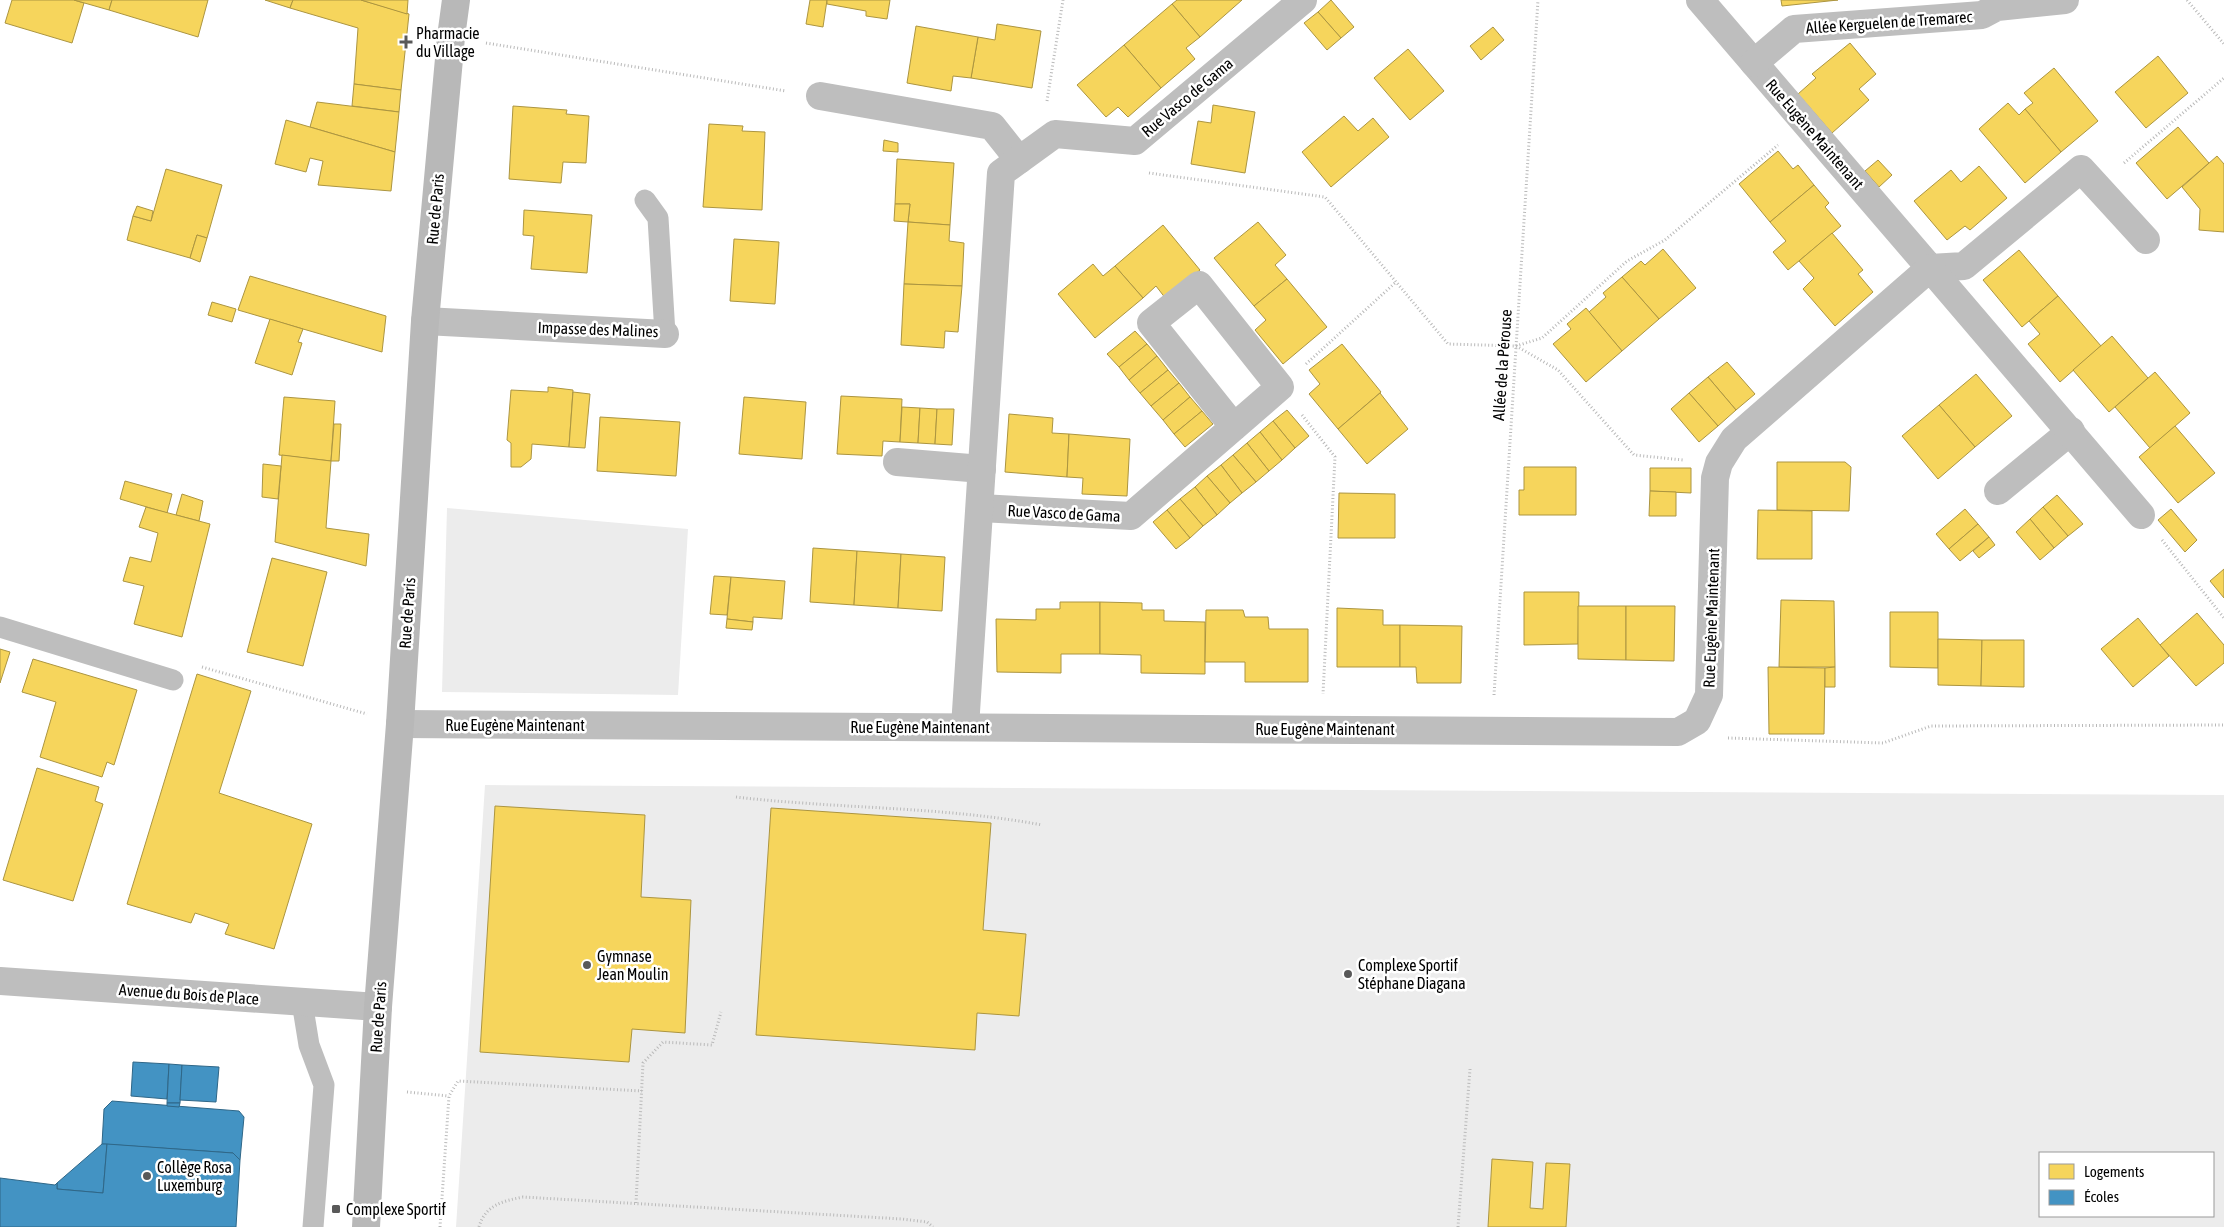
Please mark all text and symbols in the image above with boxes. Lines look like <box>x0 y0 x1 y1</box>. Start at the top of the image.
street label: Allée Kerguelen de Tremarec <box>1805 7 1973 38</box>
place label: Pharmacie du Village <box>416 24 480 61</box>
marker: Pharmacie du Village <box>400 36 412 48</box>
street label: Rue Vasco de Gama <box>1138 54 1236 140</box>
street label: Rue Eugène Maintenant <box>1762 75 1868 194</box>
street label: Rue de Paris <box>423 172 447 245</box>
street label: Allée de la Pérouse <box>1489 309 1515 421</box>
street label: Impasse des Malines <box>537 318 659 341</box>
street label: Rue Vasco de Gama <box>1007 501 1121 525</box>
street label: Rue Eugène Maintenant <box>1700 548 1723 688</box>
street label: Rue de Paris <box>396 576 418 649</box>
street label: Rue Eugène Maintenant <box>445 716 585 735</box>
street label: Rue Eugène Maintenant <box>850 718 990 737</box>
street label: Rue Eugène Maintenant <box>1255 720 1395 739</box>
place label: Gymnase Jean Moulin <box>597 947 668 983</box>
place label: Complexe Sportif Stéphane Diagana <box>1358 956 1466 993</box>
marker: Gymnase Jean Moulin <box>581 959 593 971</box>
marker: Complexe Sportif Stéphane Diagana <box>1342 968 1354 980</box>
street label: Avenue du Bois de Place <box>118 980 260 1008</box>
street label: Rue de Paris <box>367 980 389 1053</box>
legend <box>2039 1152 2214 1217</box>
place label: Collège Rosa Luxemburg <box>157 1158 232 1195</box>
text: Logements <box>2084 1163 2144 1180</box>
marker: Collège Rosa Luxemburg <box>141 1170 153 1182</box>
text: Écoles <box>2084 1188 2119 1205</box>
place label: Complexe Sportif <box>346 1200 446 1219</box>
marker: Complexe Sportif <box>330 1203 342 1215</box>

